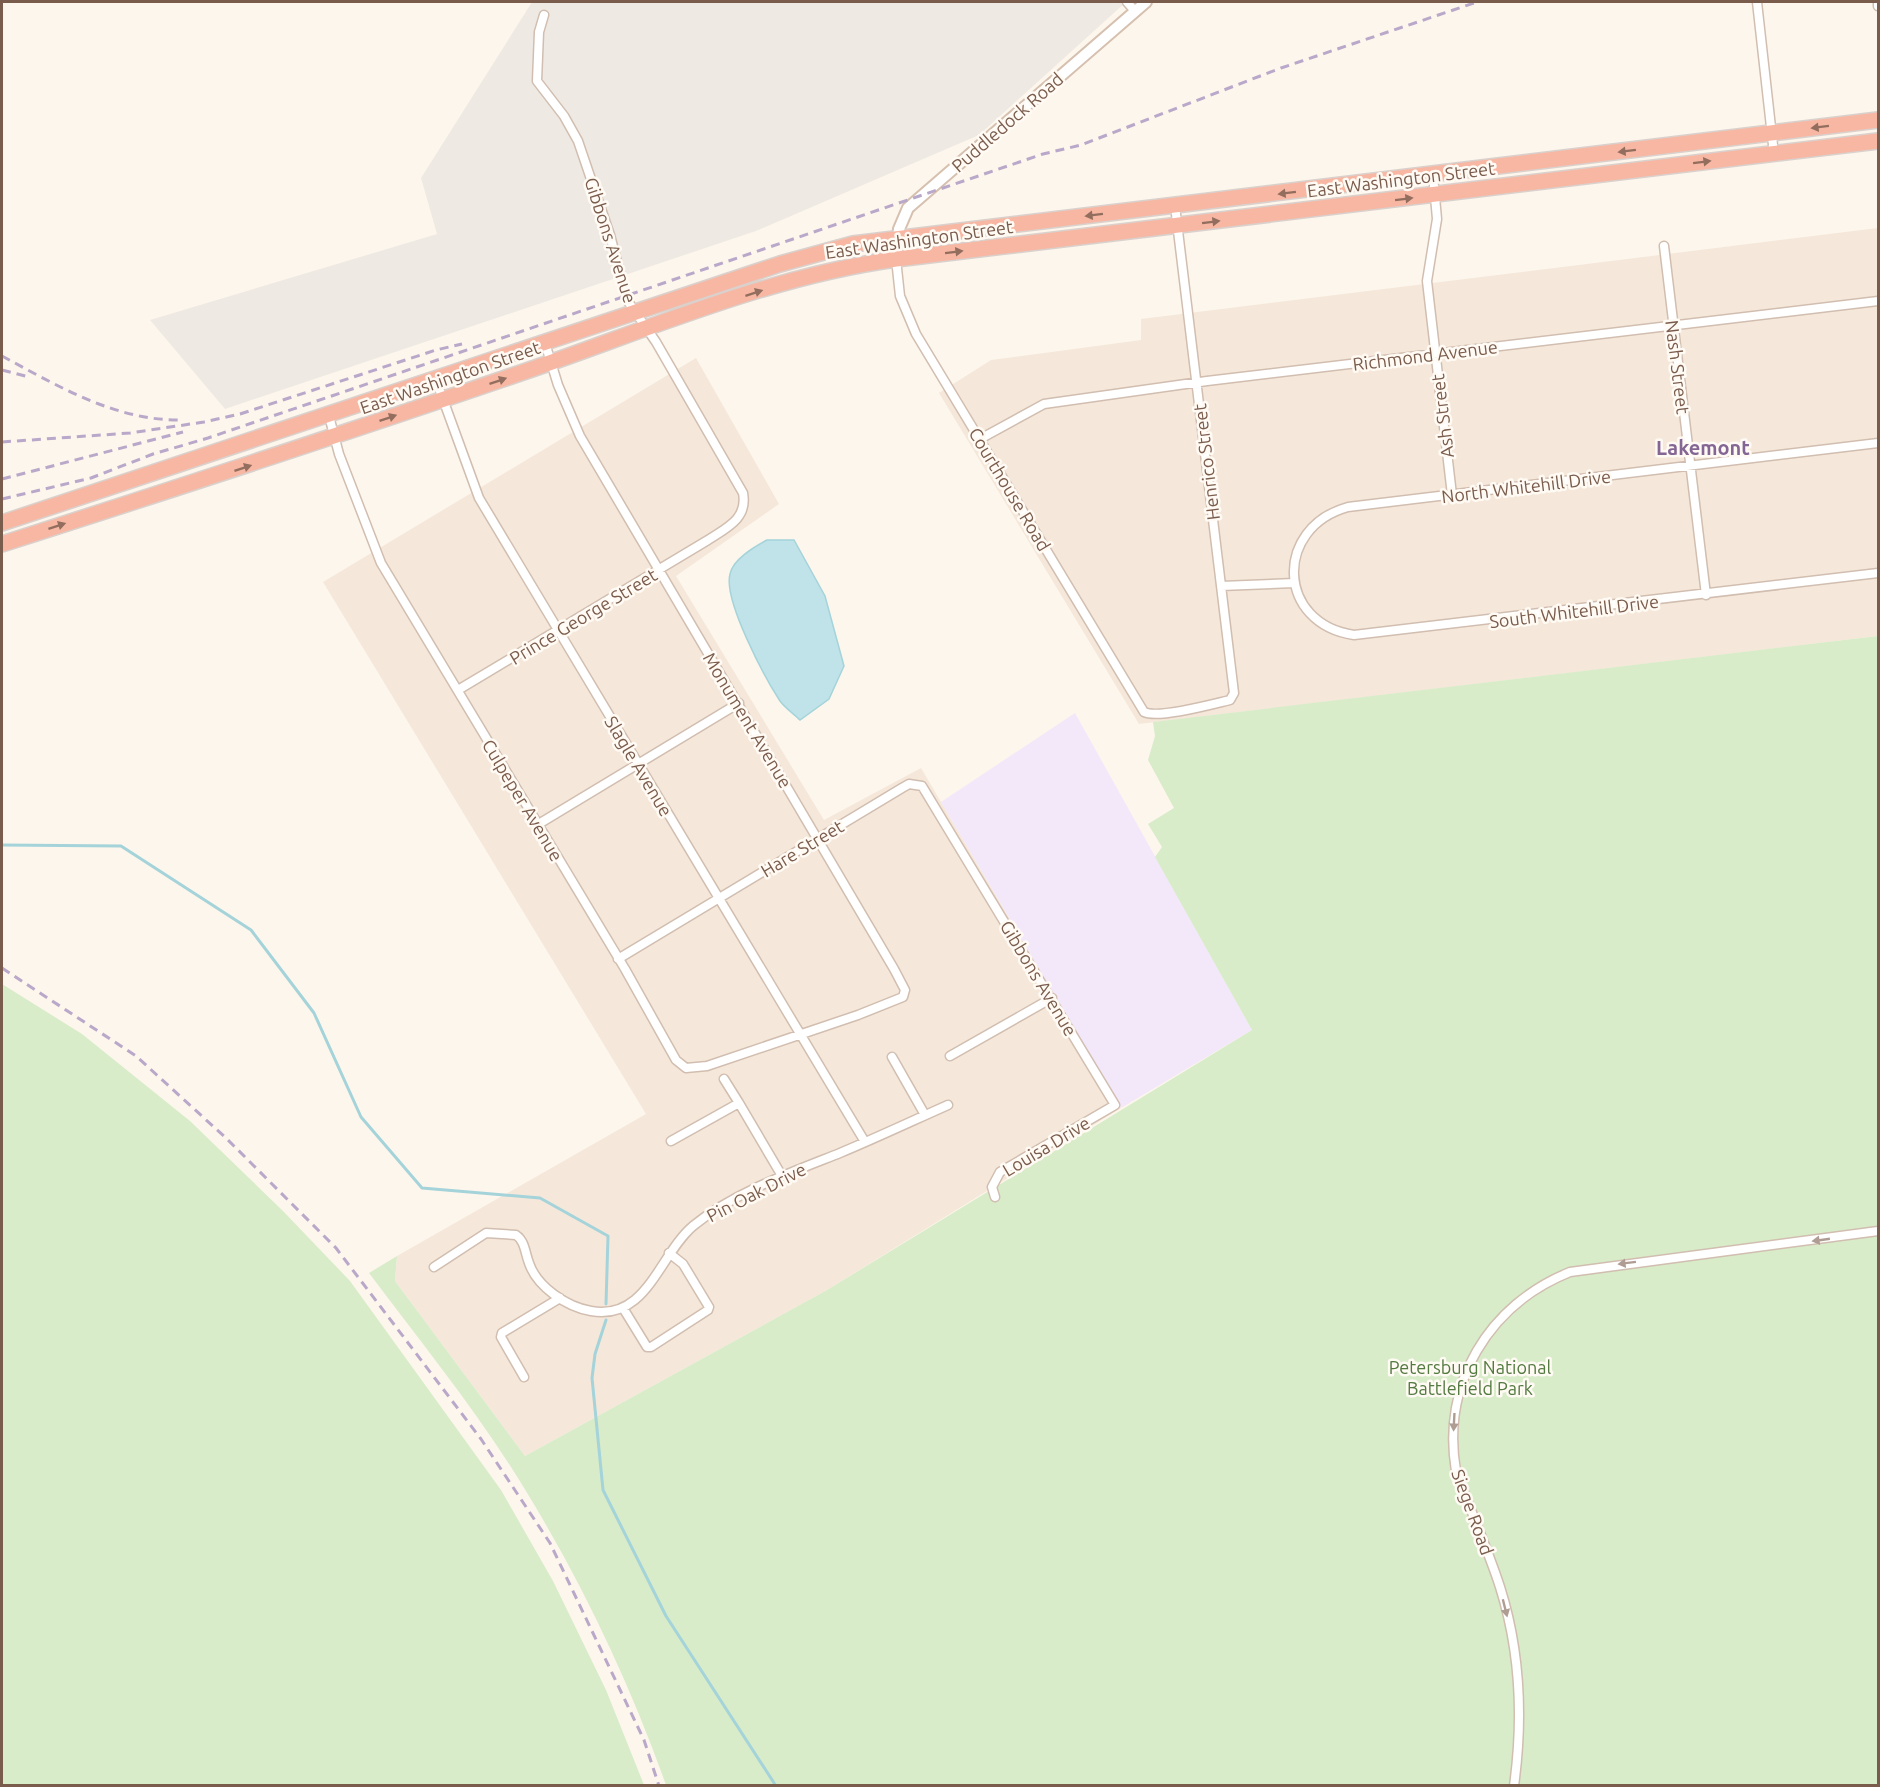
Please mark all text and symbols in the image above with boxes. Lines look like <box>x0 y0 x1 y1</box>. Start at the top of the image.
street label: Puddledock Road <box>947 68 1067 176</box>
one-way arrow <box>1811 122 1830 132</box>
one-way arrow <box>1617 146 1636 156</box>
street label: East Washington Street <box>1306 158 1496 200</box>
one-way arrow <box>1693 158 1712 167</box>
street label: Gibbons Avenue <box>581 175 641 305</box>
one-way arrow <box>1278 188 1297 197</box>
one-way arrow <box>1395 194 1414 204</box>
one-way arrow <box>1084 211 1103 220</box>
street label: East Washington Street <box>824 216 1014 262</box>
one-way arrow <box>1201 218 1220 227</box>
one-way arrow <box>945 247 964 257</box>
one-way arrow <box>745 288 763 298</box>
street label: Nash Street <box>1662 319 1694 415</box>
street label: Richmond Avenue <box>1351 336 1499 374</box>
street label: East Washington Street <box>357 337 543 417</box>
street label: Ash Street <box>1427 373 1457 459</box>
one-way arrow <box>489 375 507 385</box>
street label: Henrico Street <box>1189 403 1223 521</box>
one-way arrow <box>379 413 397 423</box>
street label: Courthouse Road <box>965 424 1055 554</box>
district label: Lakemont <box>1656 436 1750 459</box>
one-way arrow <box>234 462 252 472</box>
street label: North Whitehill Drive <box>1440 466 1612 506</box>
one-way arrow <box>48 521 66 530</box>
street label: Prince George Street <box>506 564 660 668</box>
street label: South Whitehill Drive <box>1488 591 1660 631</box>
street label: Monument Avenue <box>700 649 796 791</box>
street label: Slagle Avenue <box>601 712 677 820</box>
street label: Culpeper Avenue <box>479 736 567 864</box>
street label: Hare Street <box>757 815 847 881</box>
street label: Gibbons Avenue <box>997 917 1081 1039</box>
street label: Louisa Drive <box>999 1112 1093 1180</box>
street label: Pin Oak Drive <box>703 1158 809 1226</box>
one-way arrow <box>1811 1235 1830 1244</box>
one-way arrow <box>1617 1258 1636 1268</box>
park label: Petersburg National Battlefield Park <box>1389 1357 1551 1398</box>
one-way arrow <box>1449 1413 1458 1432</box>
street label: Siege Road <box>1448 1466 1498 1558</box>
one-way arrow <box>1501 1599 1511 1618</box>

